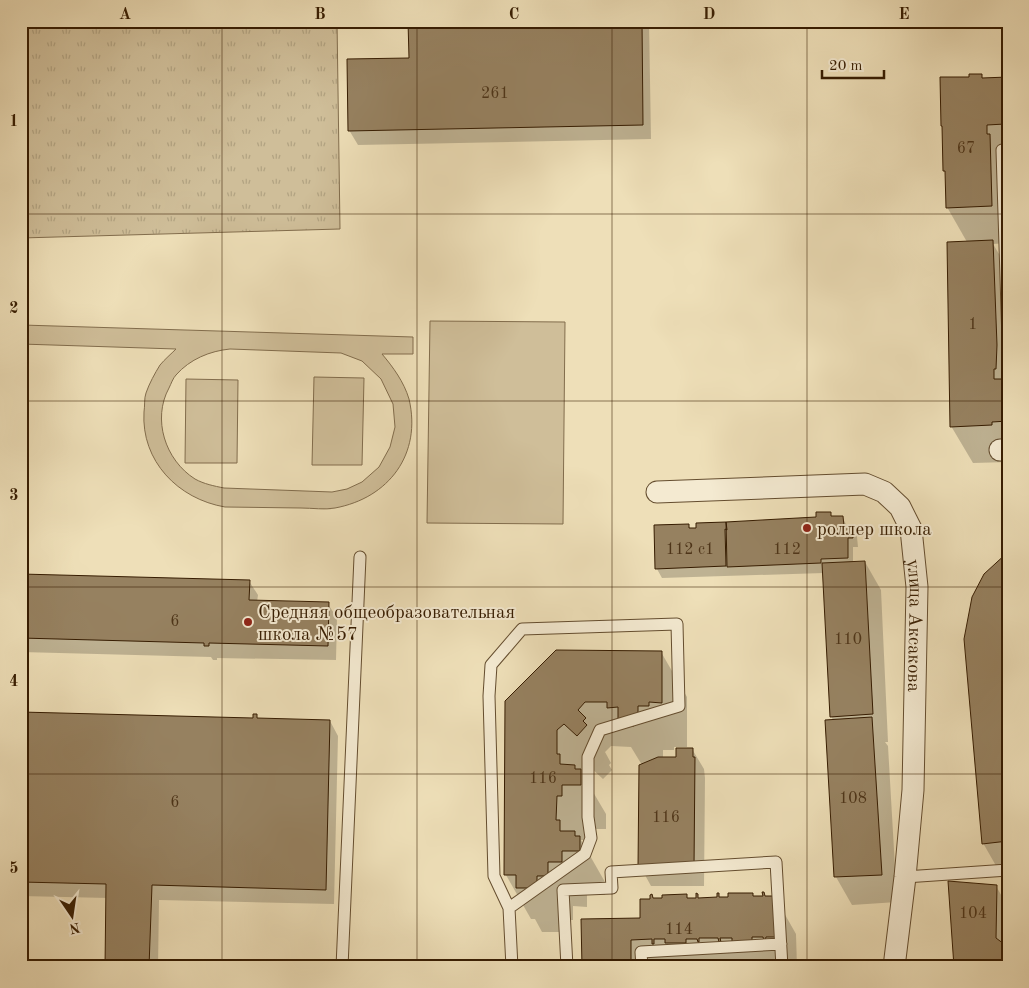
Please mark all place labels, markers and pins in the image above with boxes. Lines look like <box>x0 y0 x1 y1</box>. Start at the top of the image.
place label: роллер школа <box>817 521 932 540</box>
marker: роллер школа <box>801 522 813 534</box>
place label: Средняя общеобразовательная школа №57 <box>258 604 515 645</box>
marker: Средняя общеобразовательная школа №57 <box>242 616 254 628</box>

